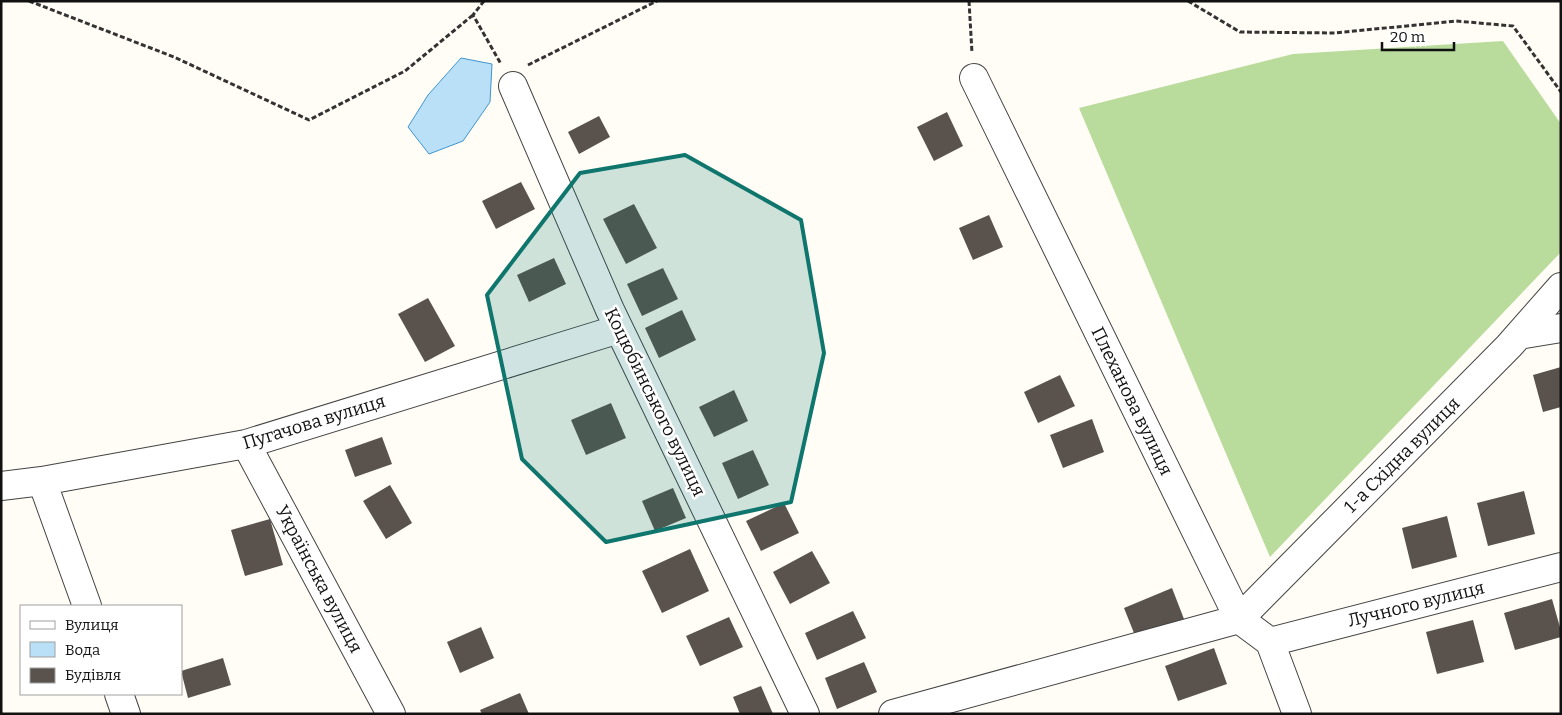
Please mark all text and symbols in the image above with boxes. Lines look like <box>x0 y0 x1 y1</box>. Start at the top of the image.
scale bar <box>1382 20 1454 52</box>
text: 20 m <box>1390 28 1426 46</box>
street label: Коцюбинського вулиця <box>600 304 710 500</box>
street label: Плеханова вулиця <box>1087 323 1177 479</box>
street label: Пугачова вулиця <box>240 390 388 454</box>
street label: 1-а Східна вулиця <box>1340 393 1464 517</box>
street label: Українська вулиця <box>271 501 367 657</box>
street label: Лучного вулиця <box>1345 576 1487 632</box>
legend <box>20 605 182 695</box>
text: Вулиця <box>65 616 119 634</box>
text: Вода <box>65 641 100 659</box>
text: Будівля <box>65 666 121 684</box>

